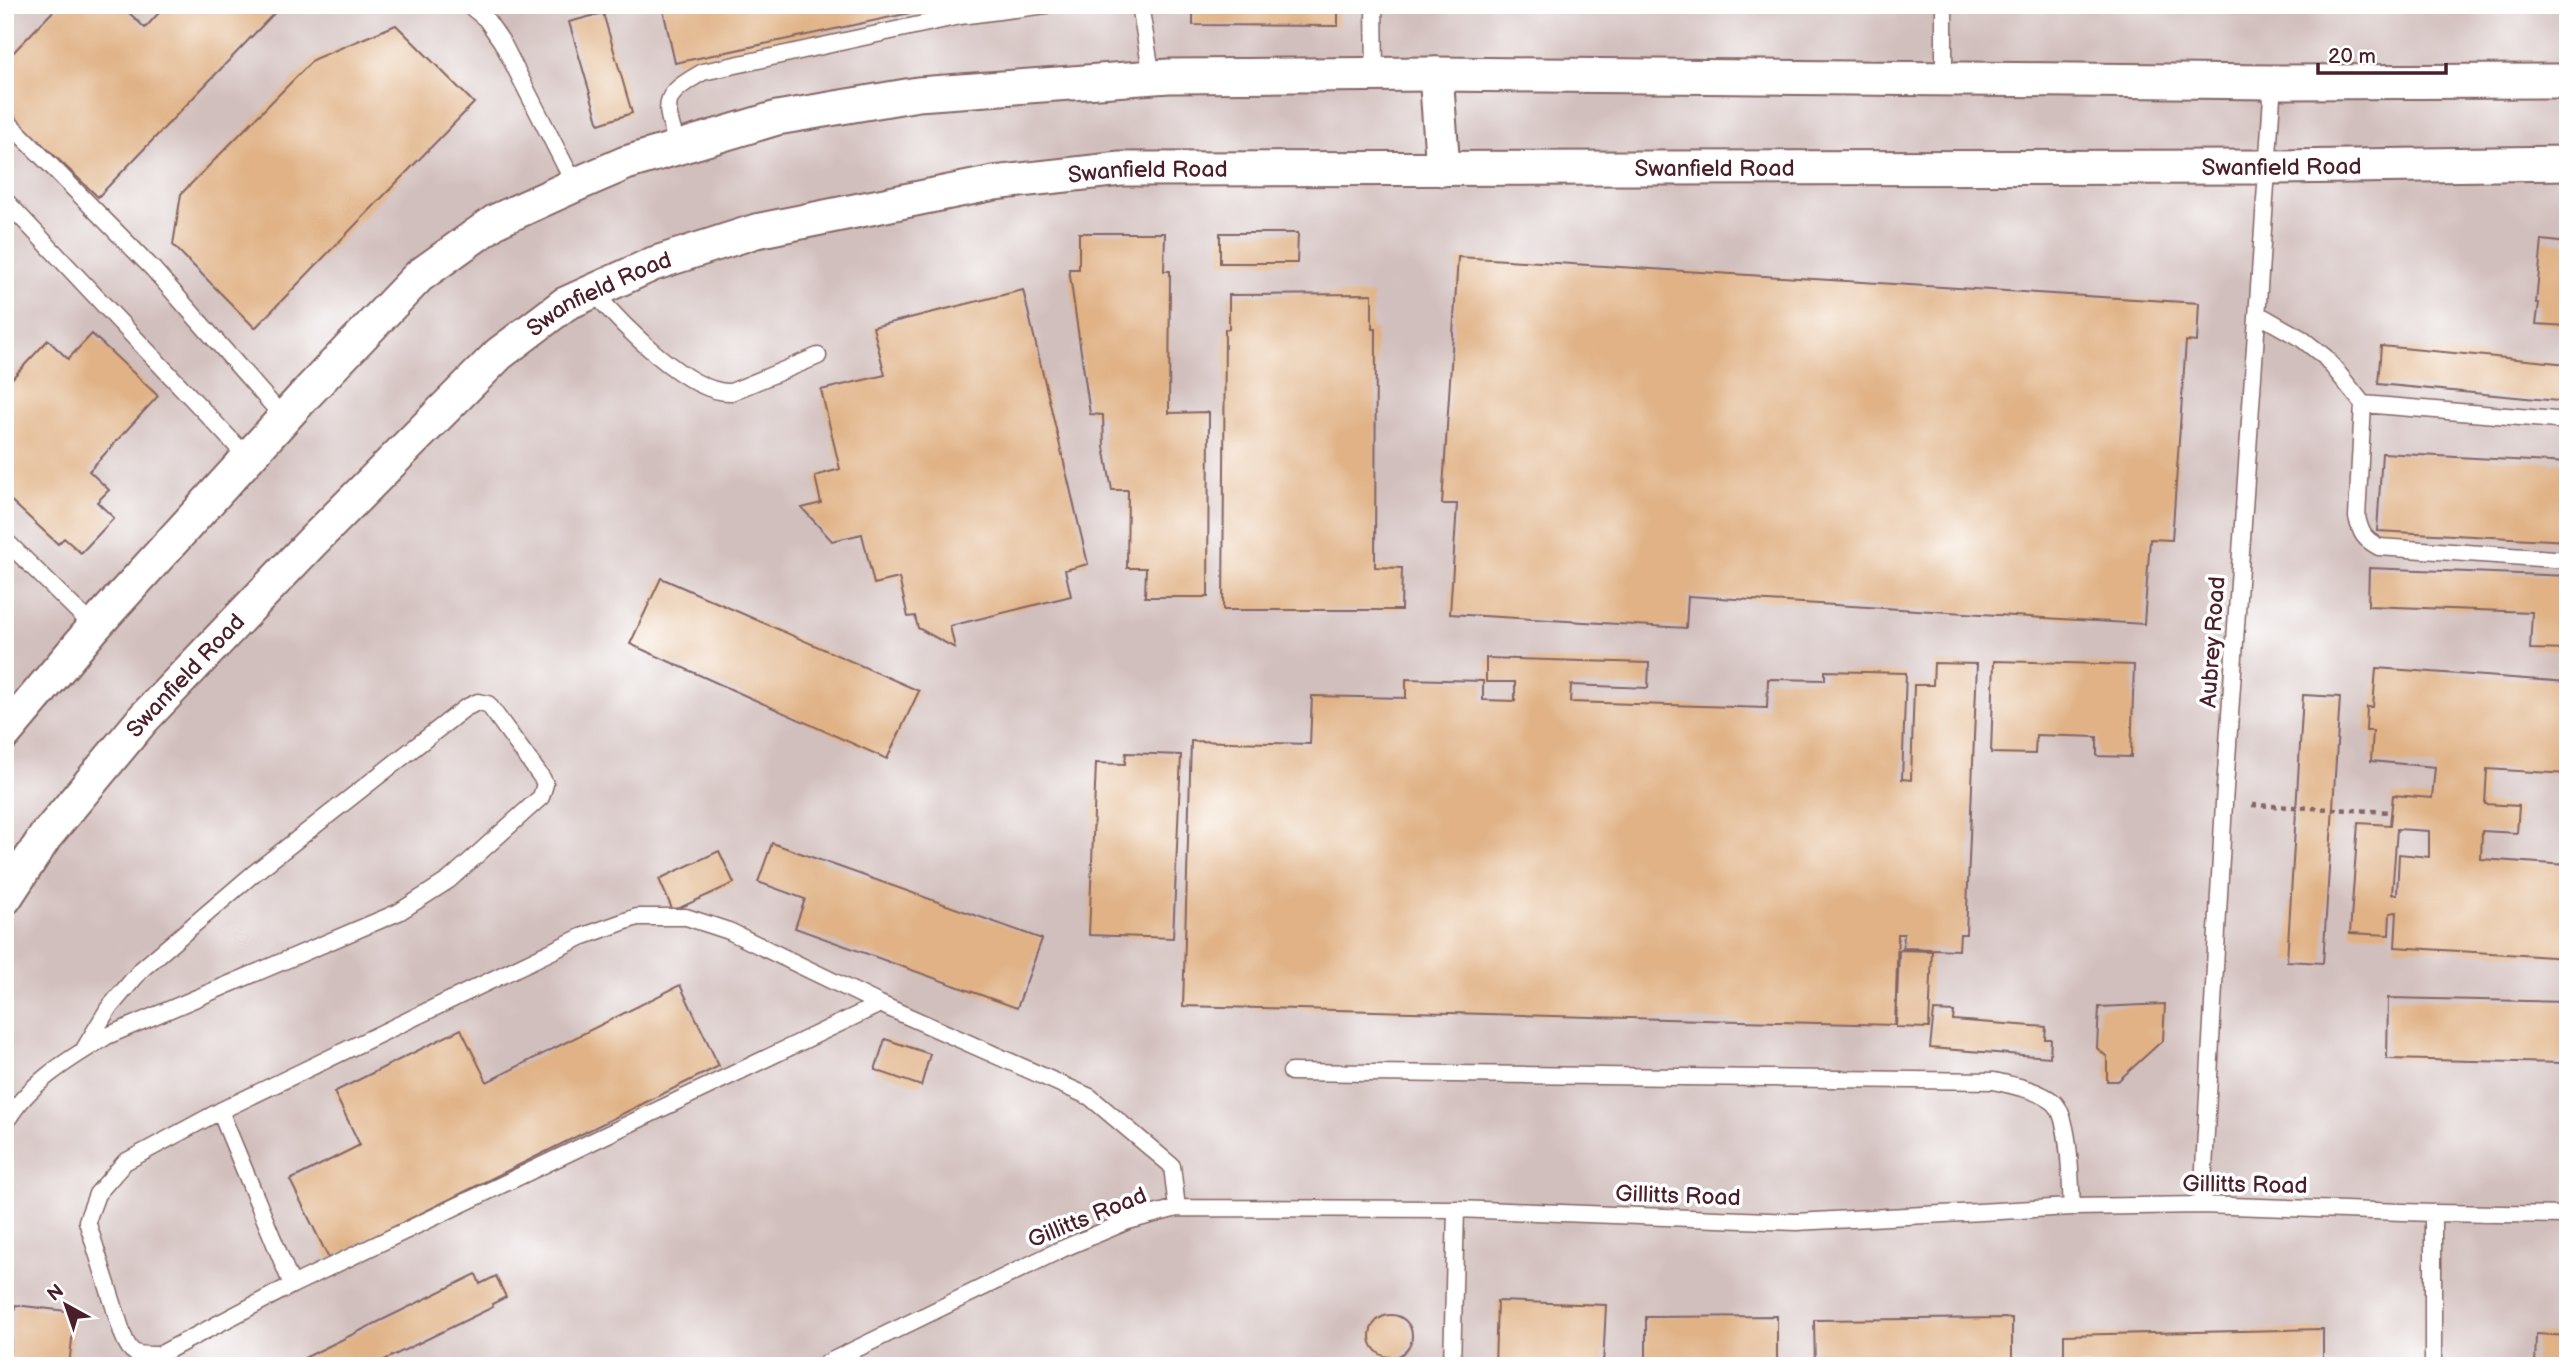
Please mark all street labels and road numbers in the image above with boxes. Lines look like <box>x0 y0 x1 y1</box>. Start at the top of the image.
street label: Swanfield Road <box>2202 153 2362 182</box>
street label: Swanfield Road <box>1635 155 1795 183</box>
street label: Swanfield Road <box>1066 156 1228 190</box>
street label: Swanfield Road <box>521 246 675 343</box>
street label: Aubrey Road <box>2194 575 2232 709</box>
street label: Swanfield Road <box>121 608 251 744</box>
street label: Gillitts Road <box>2182 1170 2308 1200</box>
street label: Gillitts Road <box>1615 1180 1741 1212</box>
street label: Gillitts Road <box>1024 1181 1151 1254</box>

